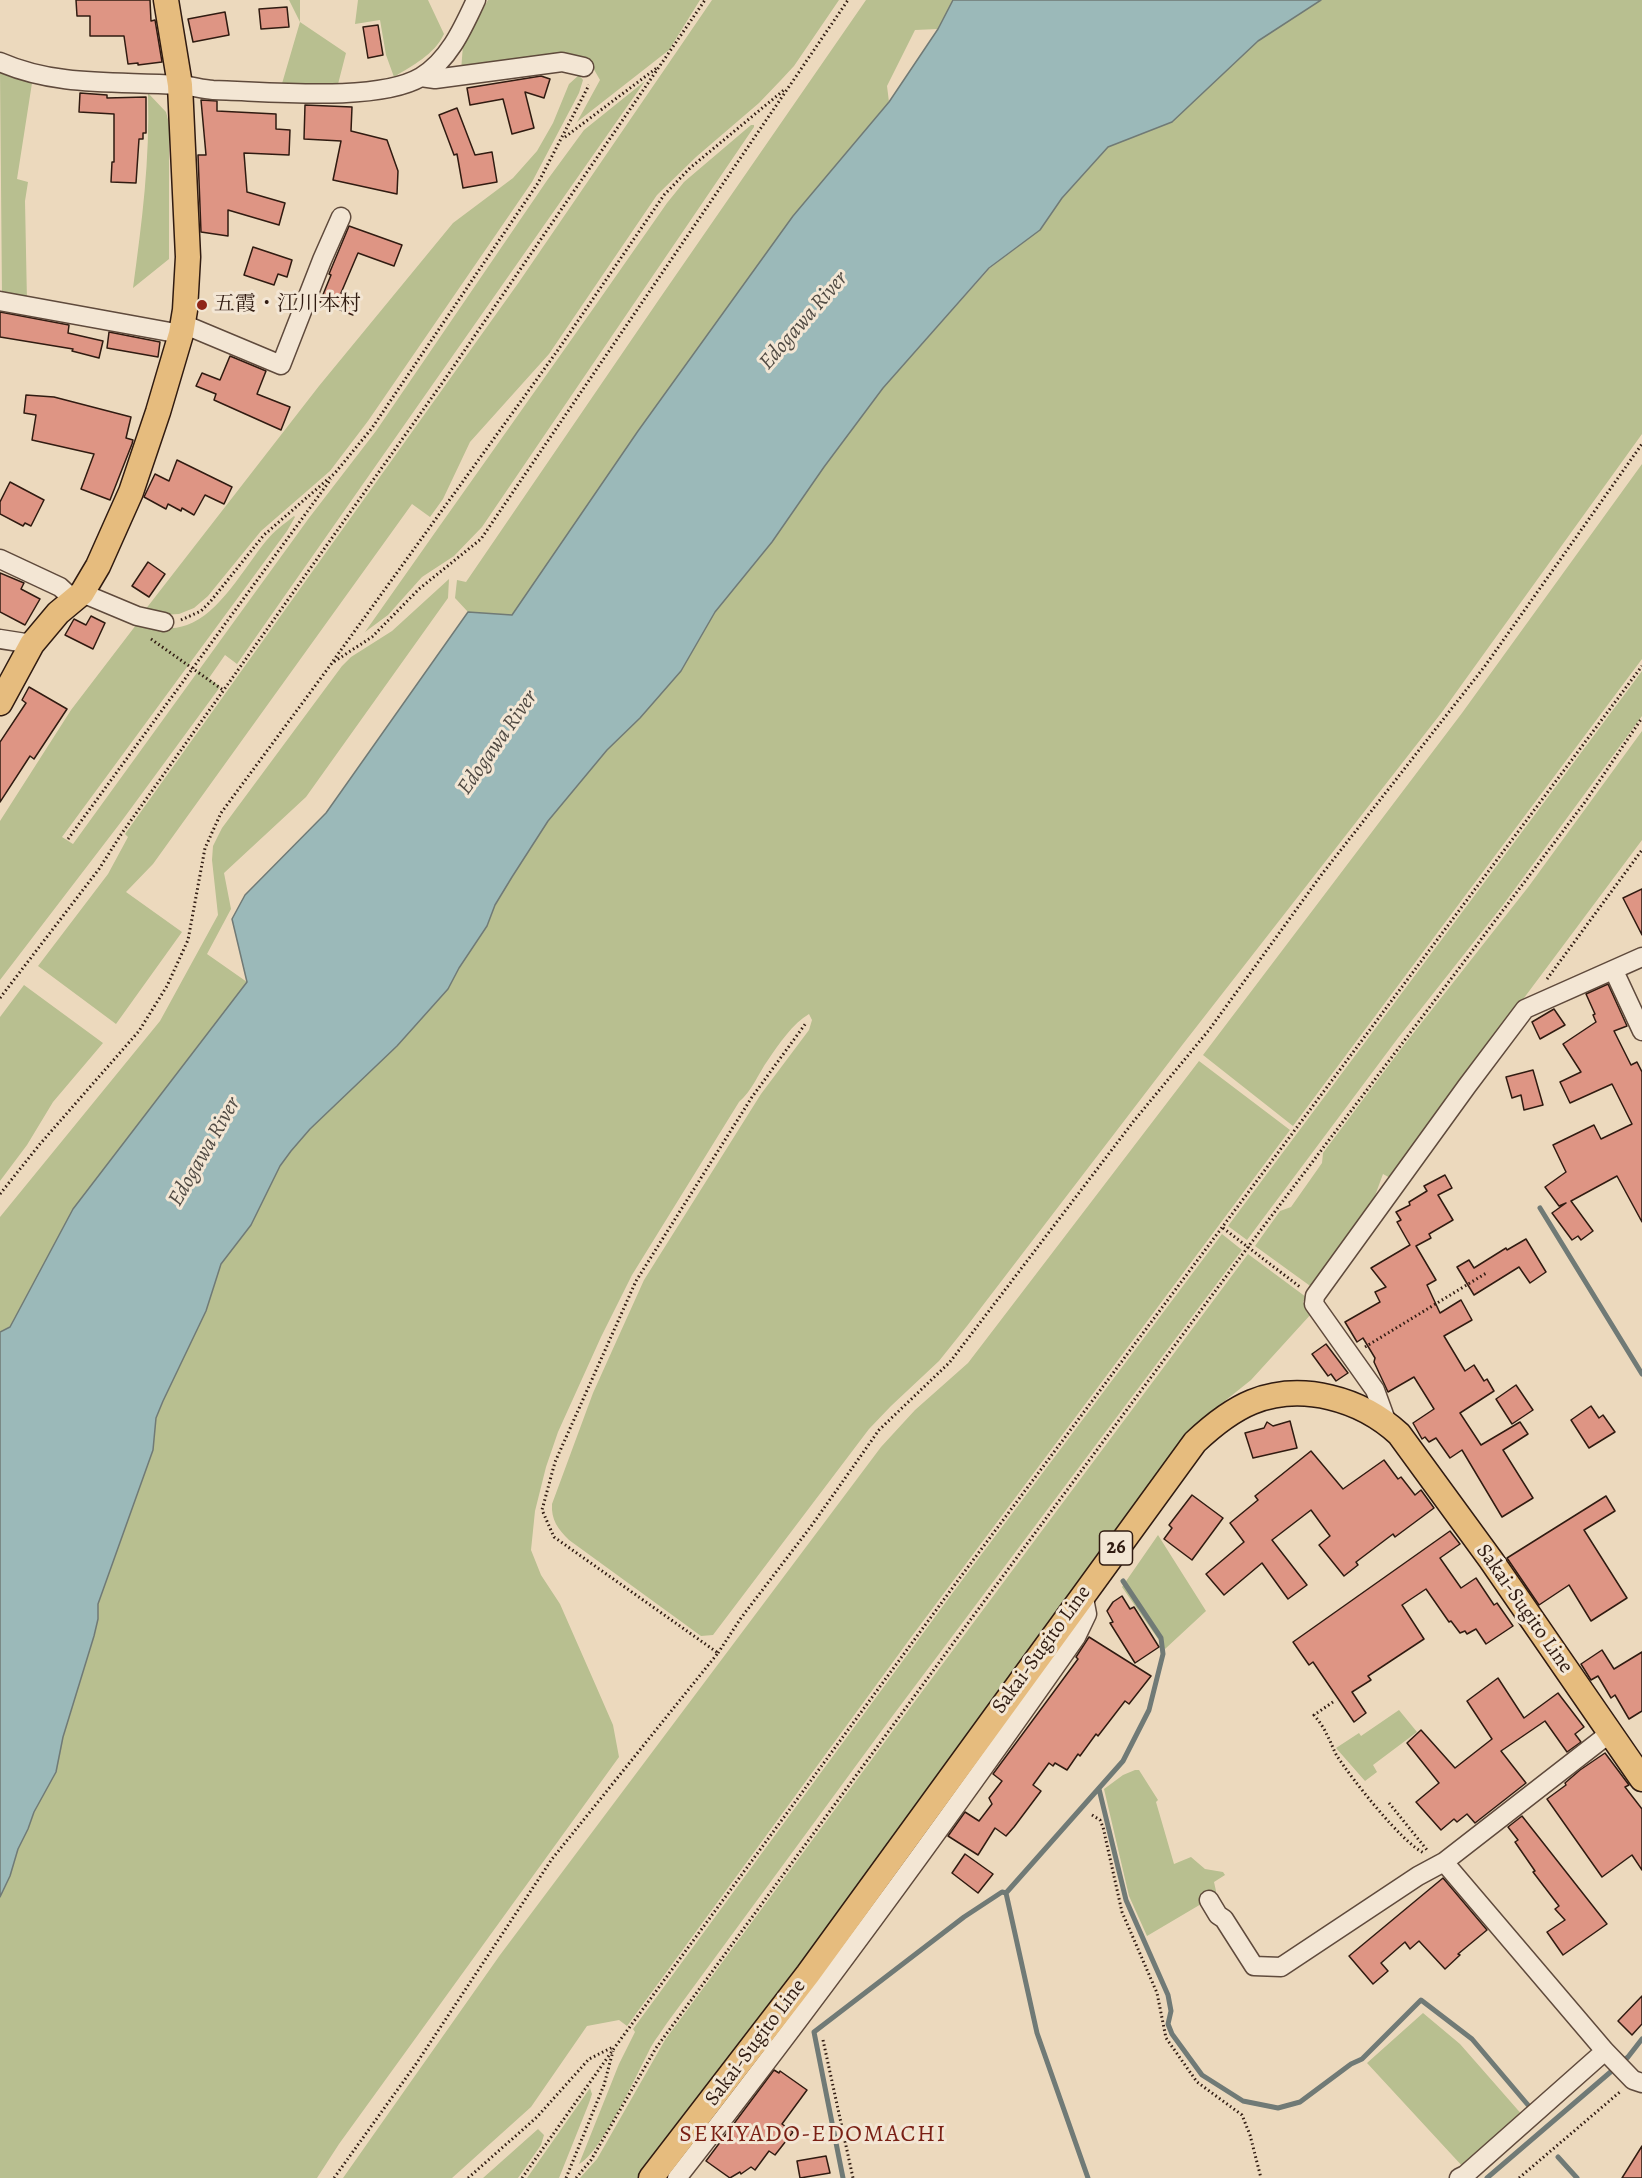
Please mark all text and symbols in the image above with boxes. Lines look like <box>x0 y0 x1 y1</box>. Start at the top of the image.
water label: Edogawa River <box>754 266 854 376</box>
place label: 五霞・江川本村 <box>214 292 361 318</box>
marker: 五霞・江川本村 <box>195 298 209 312</box>
water label: Edogawa River <box>452 686 544 800</box>
water label: Edogawa River <box>163 1093 247 1211</box>
road number: 26 <box>1100 1531 1132 1565</box>
street label: Sakai-Sugito Line <box>1470 1539 1578 1679</box>
street label: Sakai-Sugito Line <box>987 1581 1097 1719</box>
street label: Sakai-Sugito Line <box>700 1975 812 2111</box>
district label: SEKIYADO-EDOMACHI <box>679 2121 947 2149</box>

